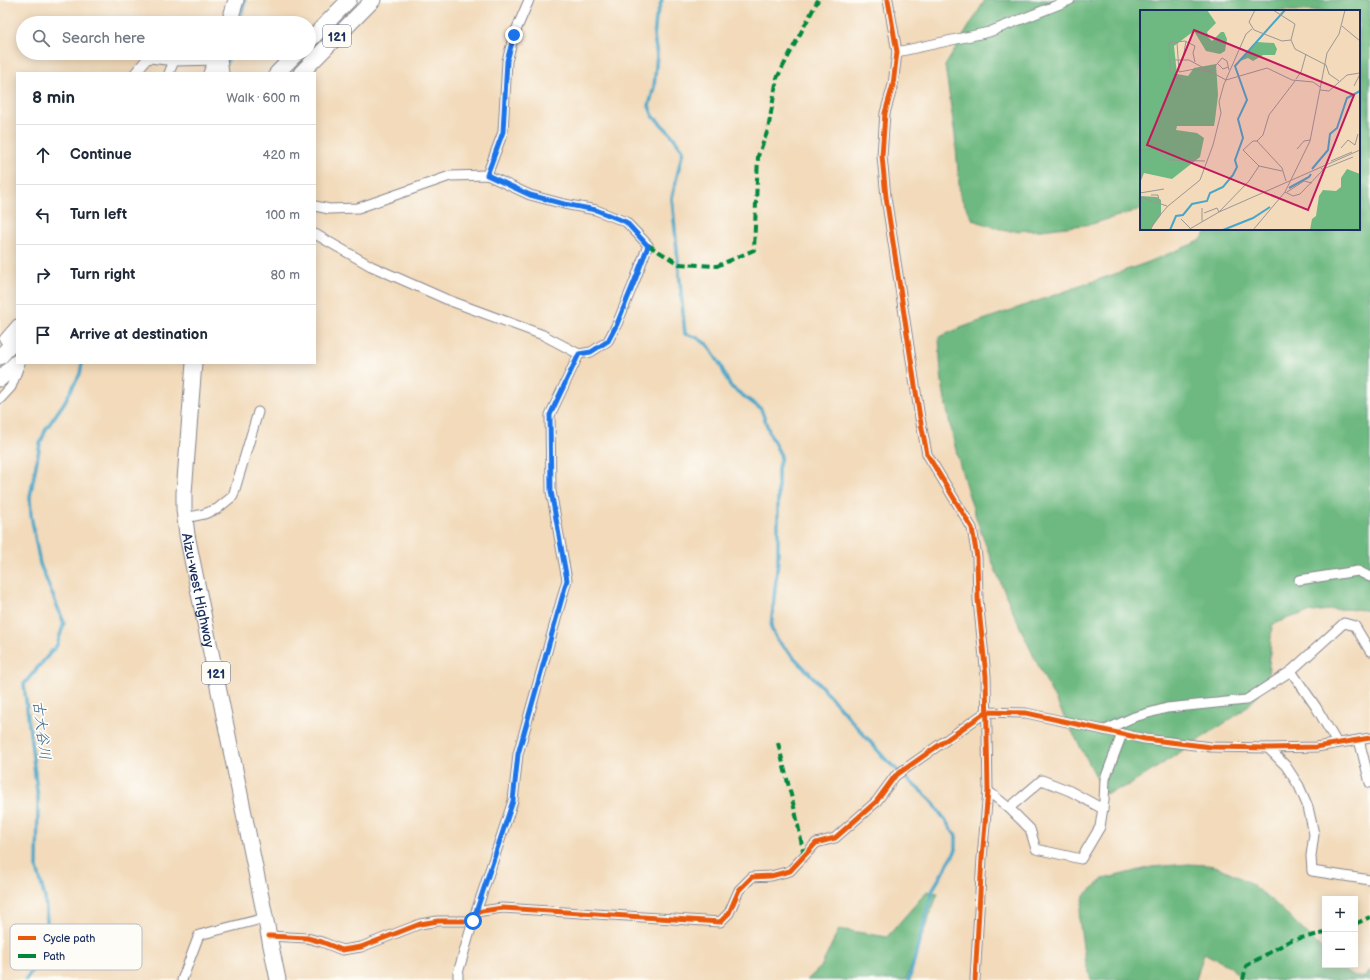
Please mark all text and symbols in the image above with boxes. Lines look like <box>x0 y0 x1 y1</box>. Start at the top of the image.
inset map <box>1140 10 1360 230</box>
search box <box>16 16 316 60</box>
road number: 121 <box>323 25 351 47</box>
route end <box>505 26 523 44</box>
icon: search <box>30 27 52 49</box>
text: Search here <box>62 29 145 48</box>
text: 8 min <box>32 88 75 108</box>
text: Walk · 600 m <box>226 90 300 106</box>
icon: ahead <box>32 144 54 166</box>
text: Continue <box>70 145 132 164</box>
text: 420 m <box>262 147 300 163</box>
icon: left <box>32 204 54 226</box>
text: Turn left <box>70 205 127 224</box>
text: 100 m <box>265 207 300 223</box>
icon: right <box>32 264 54 286</box>
text: Turn right <box>70 265 135 284</box>
text: 80 m <box>271 267 300 283</box>
icon: arrive <box>32 324 54 346</box>
text: Arrive at destination <box>70 325 208 344</box>
street label: Aizu-west Highway <box>178 531 218 650</box>
road number: 121 <box>202 662 230 684</box>
water label: 古大谷川 <box>28 699 55 761</box>
map controls <box>1322 896 1358 968</box>
button: + <box>1322 896 1358 932</box>
route start <box>464 912 482 930</box>
legend <box>10 924 142 970</box>
text: Cycle path <box>43 932 95 945</box>
button: − <box>1322 932 1358 968</box>
text: Path <box>43 950 65 963</box>

